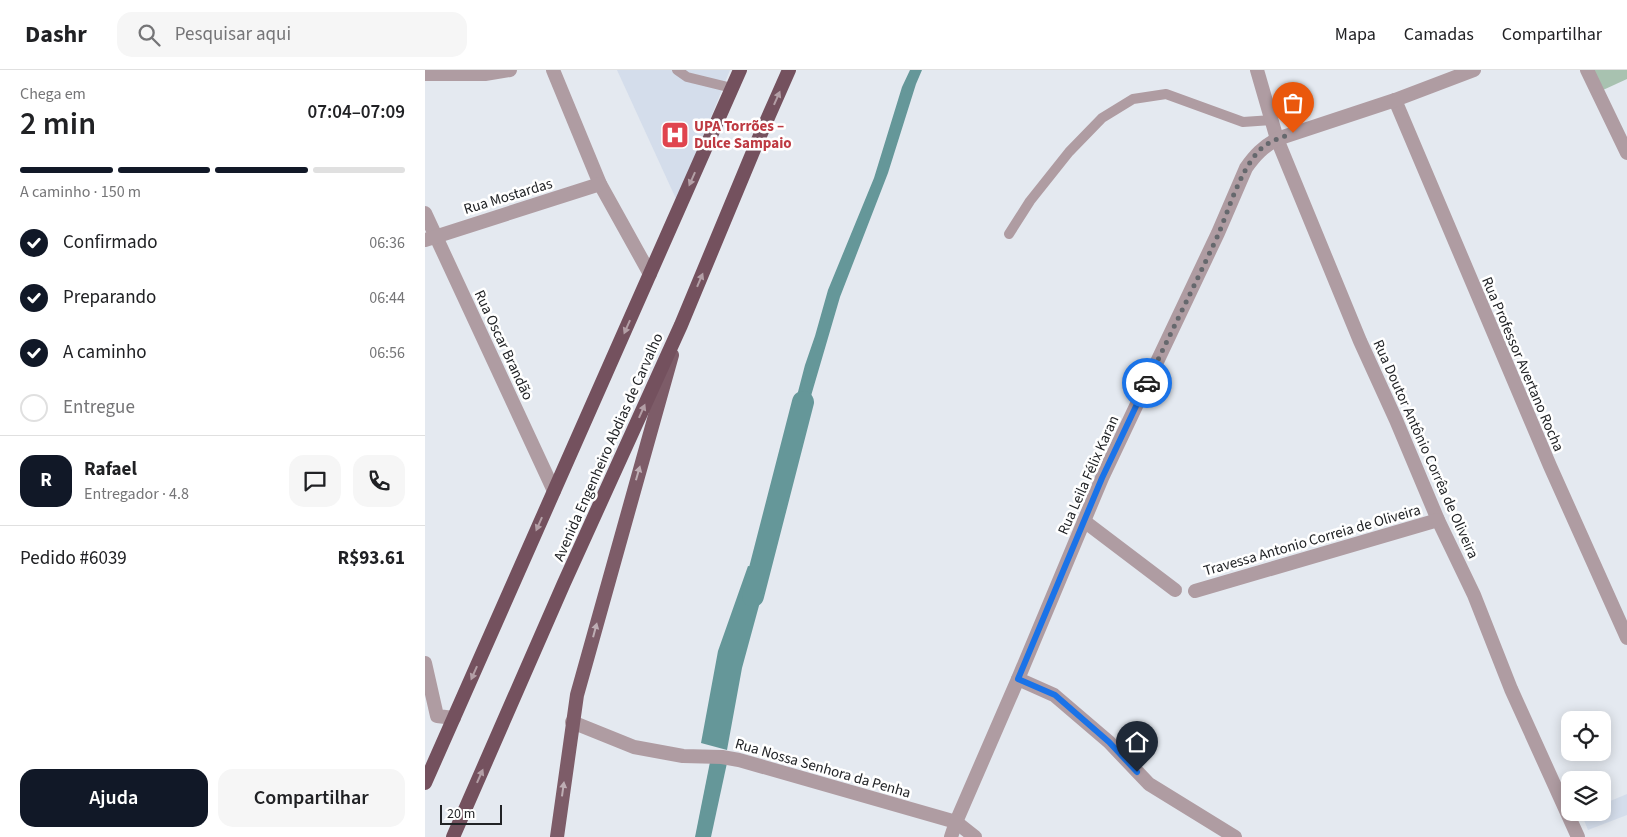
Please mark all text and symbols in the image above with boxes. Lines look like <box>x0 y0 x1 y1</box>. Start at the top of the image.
search box <box>117 12 467 57</box>
text: Dashr <box>25 17 87 52</box>
icon: search <box>135 21 163 49</box>
text: Pesquisar aqui <box>175 21 291 48</box>
text: Mapa <box>1335 22 1376 47</box>
text: Camadas <box>1404 22 1474 47</box>
text: Compartilhar <box>1502 22 1602 47</box>
pin <box>1272 82 1314 133</box>
text: Chega em <box>20 83 86 105</box>
icon: bag <box>1279 89 1307 117</box>
one-way arrow <box>773 91 781 105</box>
text: 07:04–07:09 <box>307 99 405 126</box>
text: 2 min <box>20 101 96 147</box>
place label: UPA Torrões – Dulce Sampaio <box>694 116 792 154</box>
hospital icon: UPA Torrões – Dulce Sampaio <box>660 120 690 150</box>
one-way arrow <box>688 172 696 186</box>
street label: Rua Mostardas <box>461 173 555 220</box>
text: A caminho · 150 m <box>20 181 141 203</box>
icon: check <box>20 229 48 257</box>
text: Confirmado <box>63 229 158 256</box>
text: 06:36 <box>369 232 405 254</box>
one-way arrow <box>696 273 704 287</box>
street label: Rua Professor Avertano Rocha <box>1476 274 1569 455</box>
icon: check <box>20 284 48 312</box>
text: Preparando <box>63 284 156 311</box>
text: 06:44 <box>369 287 405 309</box>
street label: Rua Oscar Brandão <box>469 287 538 404</box>
one-way arrow <box>622 320 630 334</box>
street label: Avenida Engenheiro Abdias de Carvalho <box>548 330 668 565</box>
street label: Rua Doutor Antônio Corrêa de Oliveira <box>1368 336 1484 562</box>
icon: check <box>20 339 48 367</box>
text: A caminho <box>63 339 147 366</box>
text: 06:56 <box>369 342 405 364</box>
courier <box>1122 358 1172 408</box>
icon: car <box>1133 369 1161 397</box>
text: Entregue <box>63 394 135 421</box>
one-way arrow <box>638 404 646 418</box>
street label: Rua Leila Félix Karan <box>1053 412 1124 538</box>
button: chat <box>289 455 341 507</box>
button: phone <box>353 455 405 507</box>
text: Rafael <box>84 456 137 483</box>
one-way arrow <box>635 465 643 480</box>
text: R <box>40 467 52 494</box>
text: Entregador · 4.8 <box>84 483 189 505</box>
street label: Travessa Antonio Correia de Oliveira <box>1201 499 1423 582</box>
one-way arrow <box>535 517 543 531</box>
text: Pedido #6039 <box>20 545 127 572</box>
text: R$93.61 <box>337 545 405 572</box>
one-way arrow <box>591 622 599 637</box>
one-way arrow <box>470 666 478 680</box>
map controls <box>1561 711 1611 821</box>
button: locate <box>1561 711 1611 761</box>
pin <box>1116 721 1158 772</box>
icon: home <box>1123 728 1151 756</box>
street label: Rua Nossa Senhora da Penha <box>733 733 913 804</box>
button: Ajuda <box>20 769 208 827</box>
button: Compartilhar <box>218 769 405 827</box>
one-way arrow <box>476 769 484 783</box>
button: layers <box>1561 771 1611 821</box>
one-way arrow <box>560 780 568 796</box>
scale bar <box>440 802 503 825</box>
text: 20 m <box>447 804 475 824</box>

